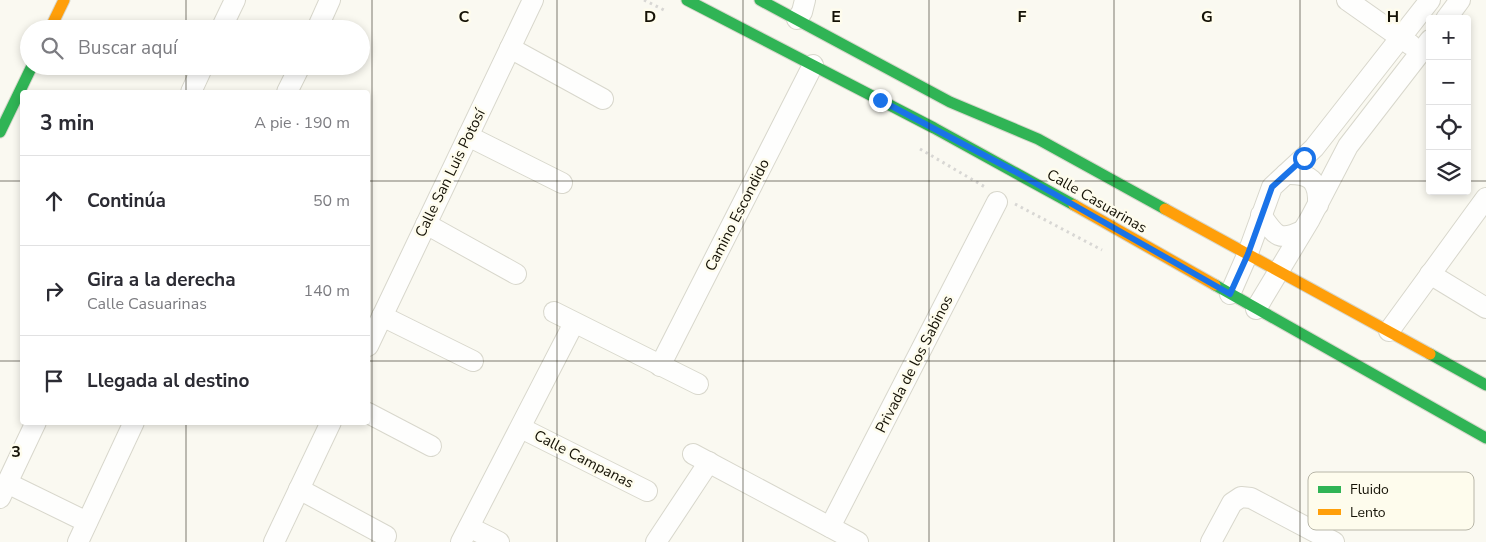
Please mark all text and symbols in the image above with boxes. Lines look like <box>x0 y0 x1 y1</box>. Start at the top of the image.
text: C <box>459 6 470 28</box>
text: D <box>644 6 656 28</box>
text: E <box>831 6 841 28</box>
text: F <box>1018 6 1027 28</box>
text: G <box>1201 6 1213 28</box>
text: H <box>1387 6 1399 28</box>
map controls <box>1426 15 1471 195</box>
button: + <box>1426 15 1471 60</box>
search box <box>20 20 370 75</box>
icon: search <box>38 34 66 62</box>
text: Buscar aquí <box>78 35 177 61</box>
button: − <box>1426 60 1471 105</box>
route end <box>869 89 892 112</box>
street label: Calle San Luis Potosí <box>410 104 490 241</box>
button: locate <box>1426 105 1471 150</box>
text: 3 min <box>40 109 94 137</box>
text: A pie · 190 m <box>254 112 350 134</box>
route start <box>1293 147 1316 170</box>
button: layers <box>1426 150 1471 195</box>
street label: Camino Escondido <box>700 155 774 275</box>
street label: Calle Casuarinas <box>1043 164 1151 238</box>
icon: ahead <box>40 187 68 215</box>
text: Continúa <box>87 188 166 214</box>
text: 50 m <box>313 190 350 212</box>
text: Gira a la derecha <box>87 267 236 293</box>
icon: right <box>40 277 68 305</box>
text: 140 m <box>303 280 350 302</box>
street label: Privada de los Sabinos <box>871 292 957 436</box>
text: Calle Casuarinas <box>87 293 207 315</box>
icon: arrive <box>40 367 68 395</box>
text: Llegada al destino <box>87 368 249 394</box>
street label: Calle Campanas <box>531 425 637 493</box>
text: 3 <box>11 441 21 463</box>
legend <box>1308 472 1474 530</box>
text: Fluido <box>1350 480 1389 499</box>
text: Lento <box>1350 503 1386 522</box>

